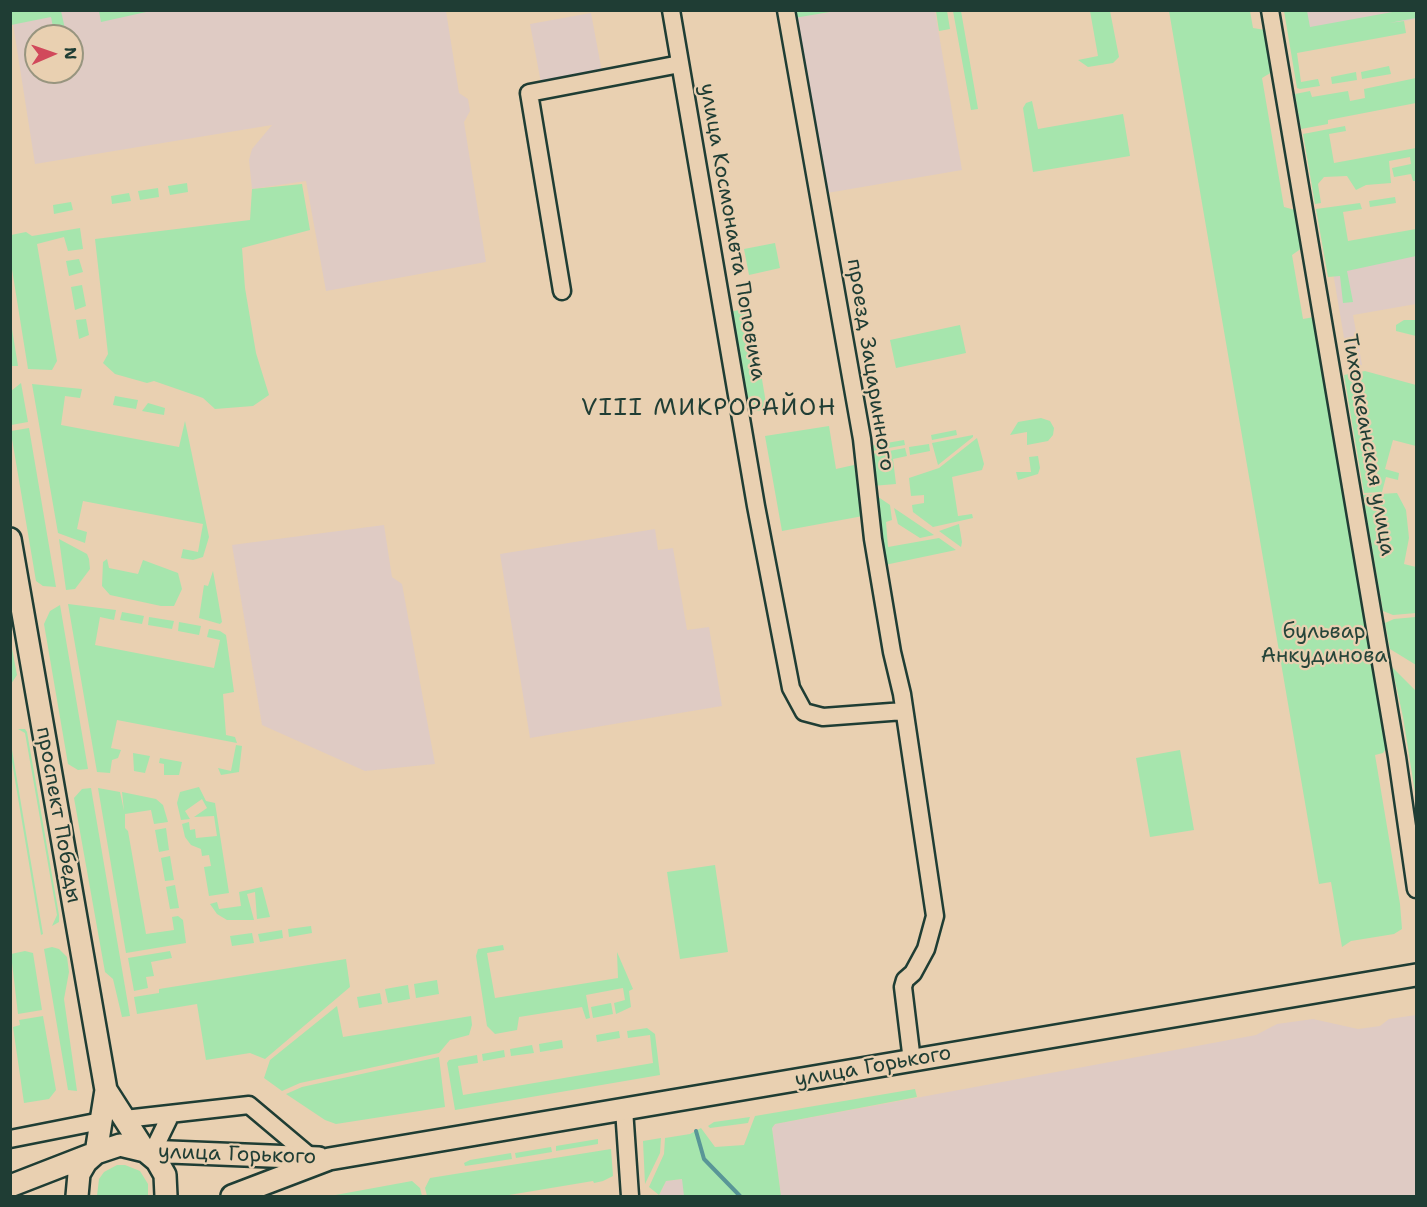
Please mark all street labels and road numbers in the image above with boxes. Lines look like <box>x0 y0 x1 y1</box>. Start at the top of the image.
street label: улица Космонавта Поповича <box>693 81 771 383</box>
street label: проезд Зацаринного <box>841 257 899 473</box>
street label: Тихоокеанская улица <box>1336 332 1400 558</box>
street label: проспект Победы <box>30 725 86 905</box>
street label: улица Горького <box>793 1041 953 1093</box>
street label: улица Горького <box>157 1140 317 1170</box>

